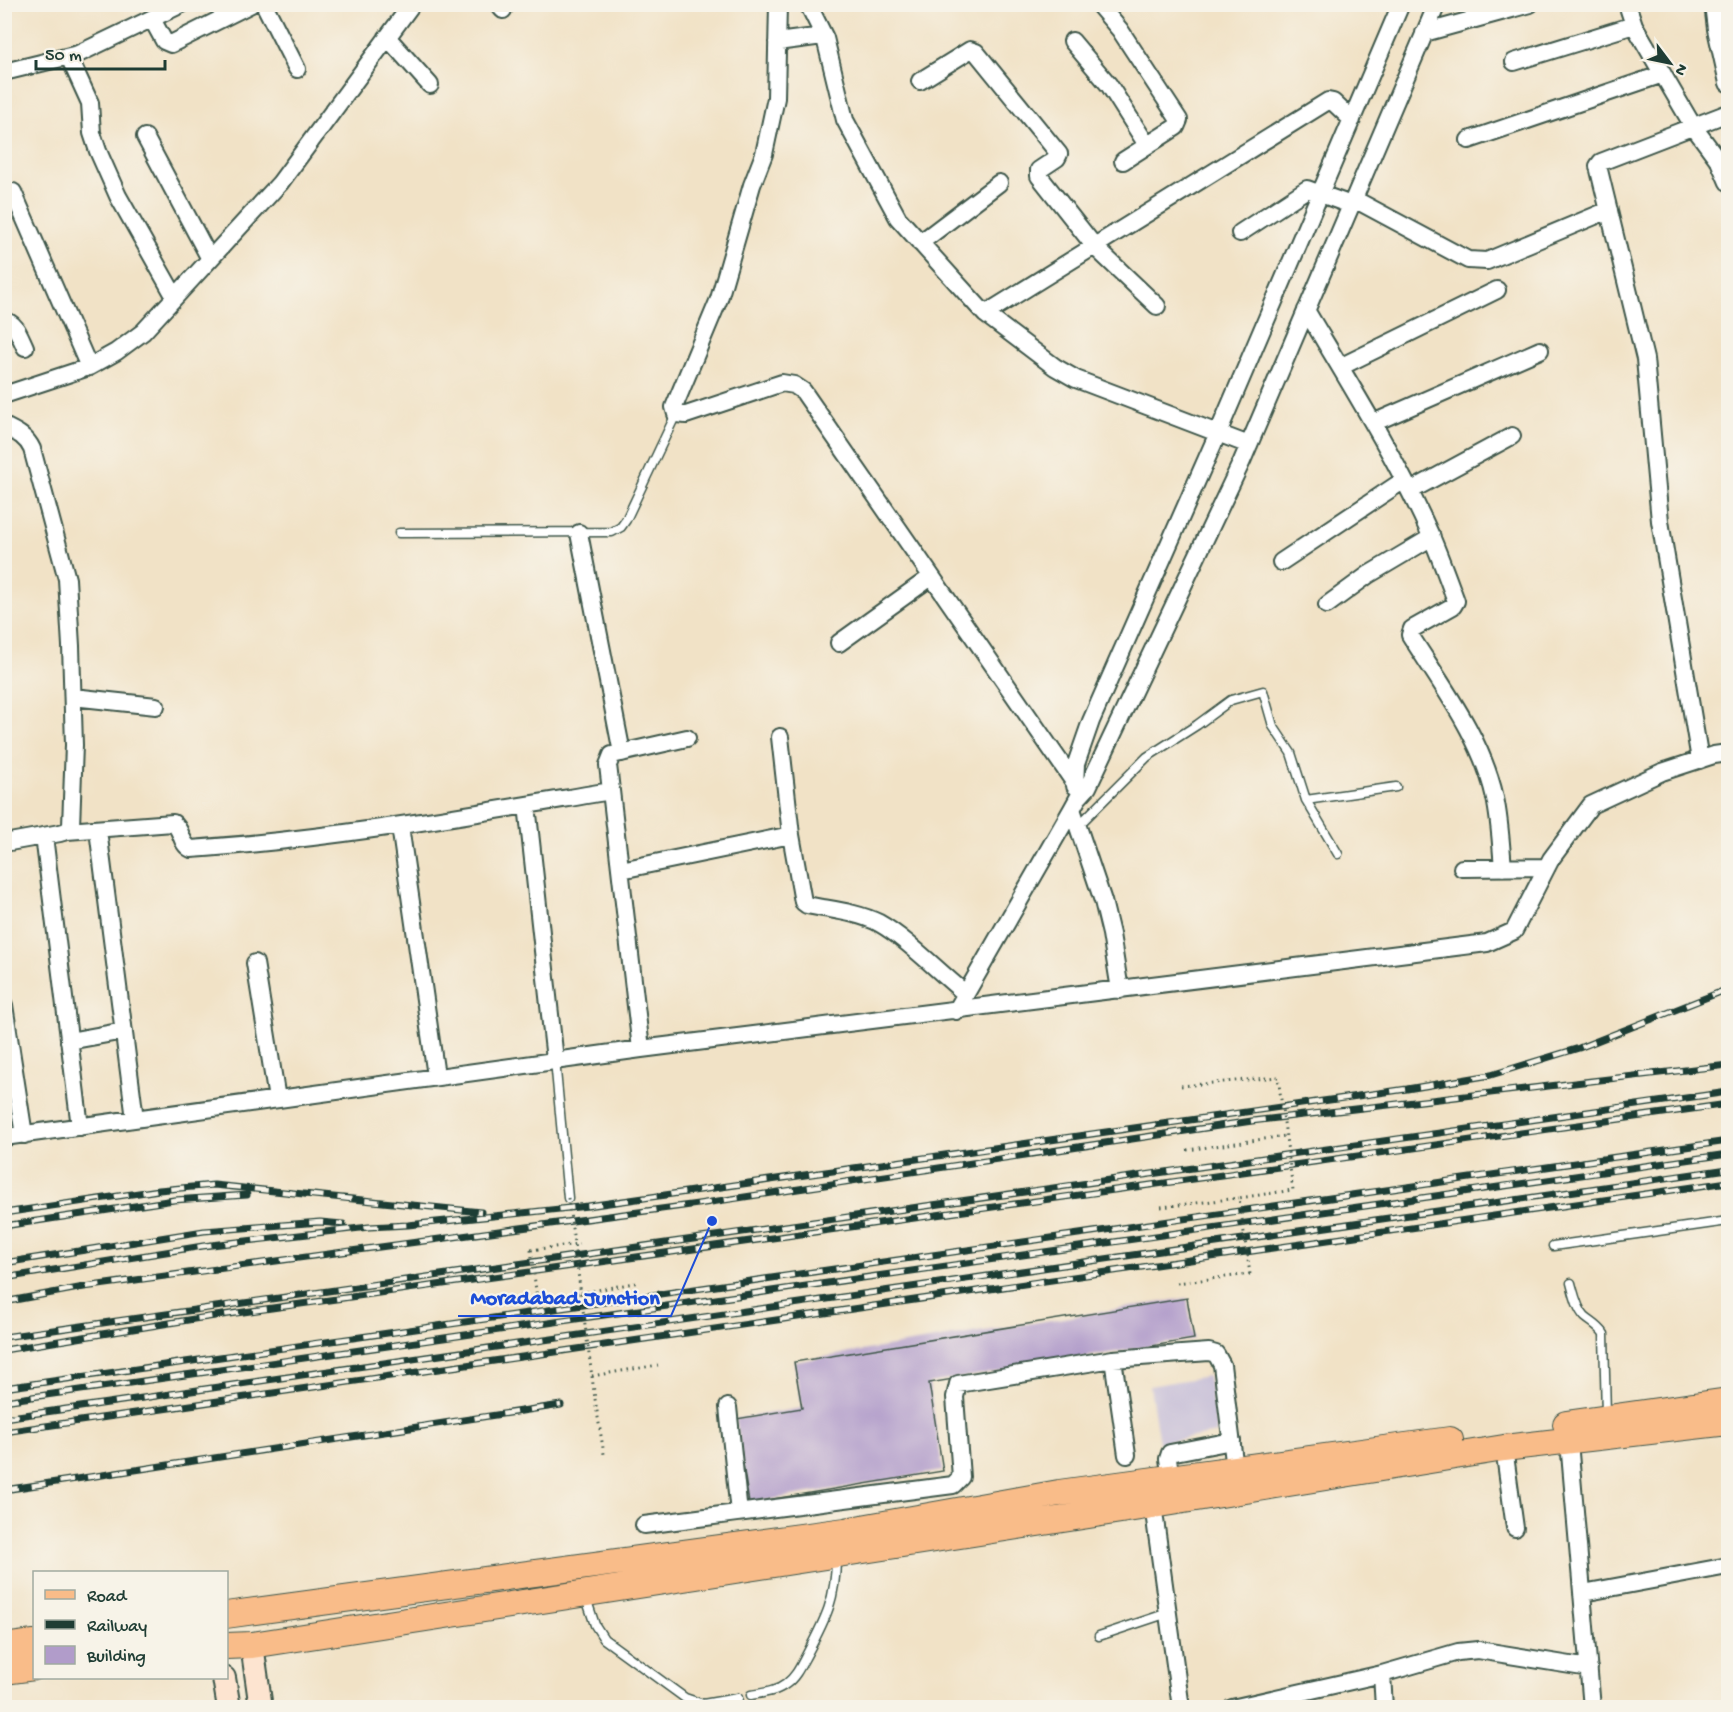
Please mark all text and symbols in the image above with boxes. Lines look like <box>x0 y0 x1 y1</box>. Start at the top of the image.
scale bar <box>36 33 165 71</box>
north arrow <box>1640 33 1700 93</box>
text: 50 m <box>45 46 82 67</box>
text: N <box>1669 60 1691 79</box>
callout: Moradabad Junction <box>458 1276 671 1316</box>
text: Moradabad Junction <box>470 1287 660 1313</box>
legend <box>33 1571 228 1679</box>
text: Road <box>87 1587 128 1608</box>
text: Railway <box>87 1617 147 1638</box>
text: Building <box>86 1647 146 1668</box>

